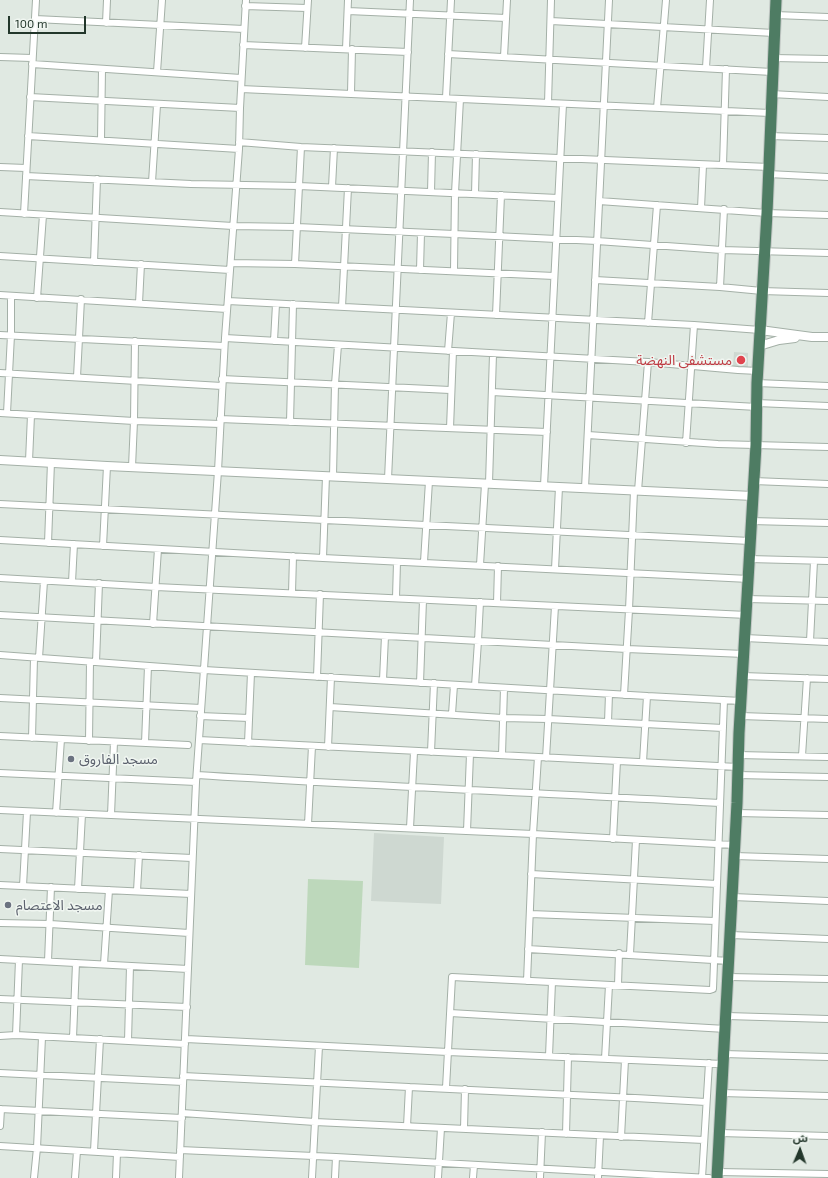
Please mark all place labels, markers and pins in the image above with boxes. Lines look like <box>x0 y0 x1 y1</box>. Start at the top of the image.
place label: مستشفى النهضة <box>636 352 732 368</box>
marker: مستشفى النهضة <box>735 354 747 366</box>
place label: مسجد الفاروق <box>79 751 158 767</box>
marker: مسجد الفاروق <box>66 754 76 764</box>
place label: مسجد الاعتصام <box>16 897 103 913</box>
marker: مسجد الاعتصام <box>3 900 13 910</box>

